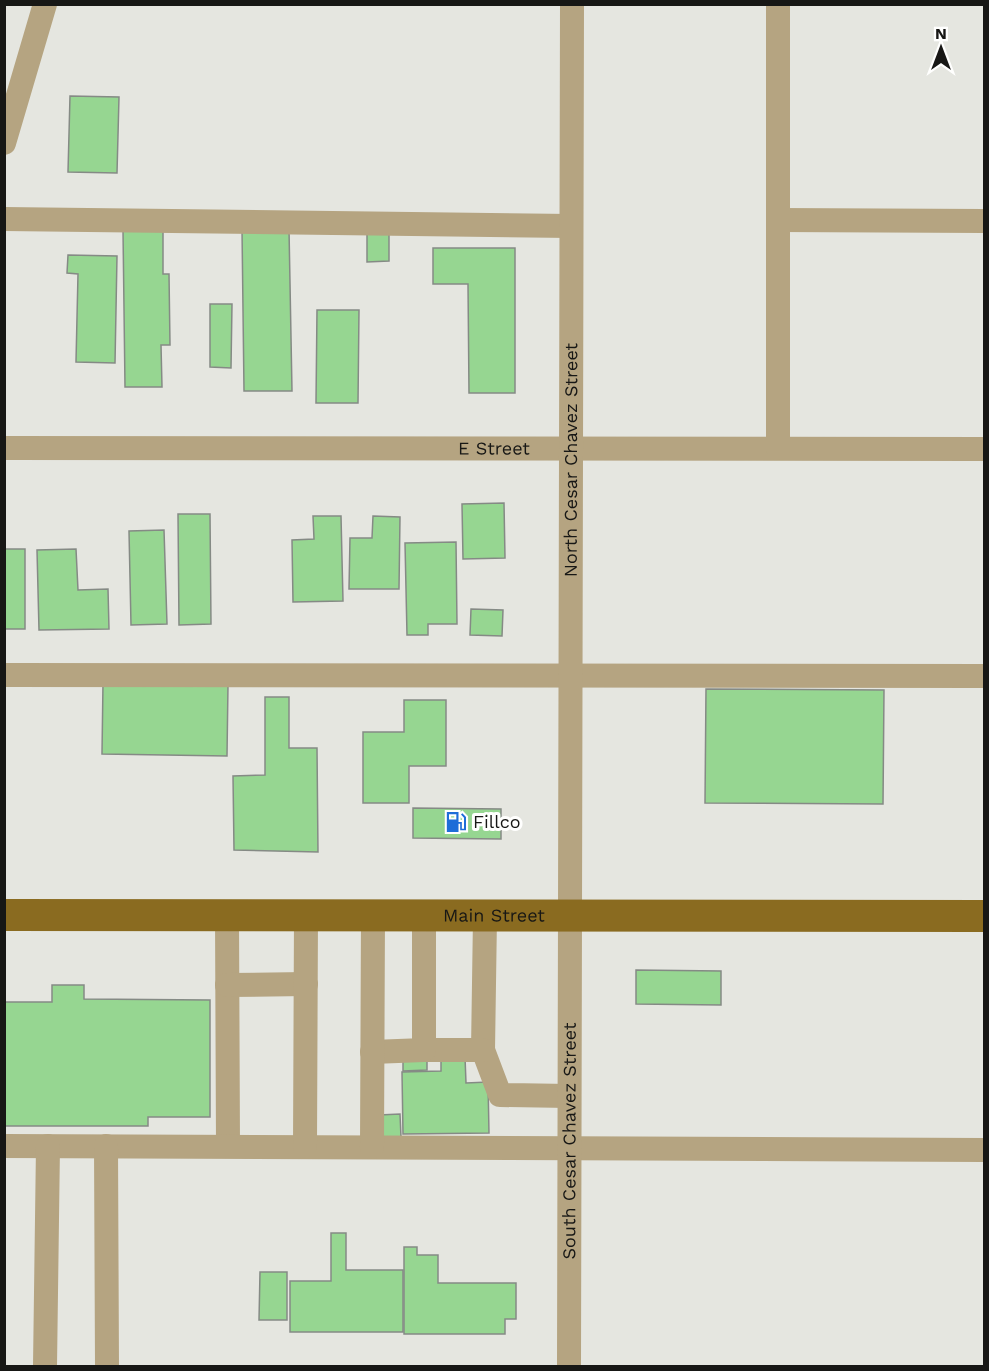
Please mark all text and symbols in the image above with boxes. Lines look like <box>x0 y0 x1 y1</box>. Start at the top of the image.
north arrow <box>911 18 971 78</box>
text: N <box>935 24 947 43</box>
street label: North Cesar Chavez Street <box>560 342 581 577</box>
street label: E Street <box>458 437 530 459</box>
fuel station icon: Fillco <box>444 810 468 834</box>
place label: Fillco <box>473 811 521 832</box>
street label: Main Street <box>443 904 545 926</box>
street label: South Cesar Chavez Street <box>558 1022 580 1260</box>

